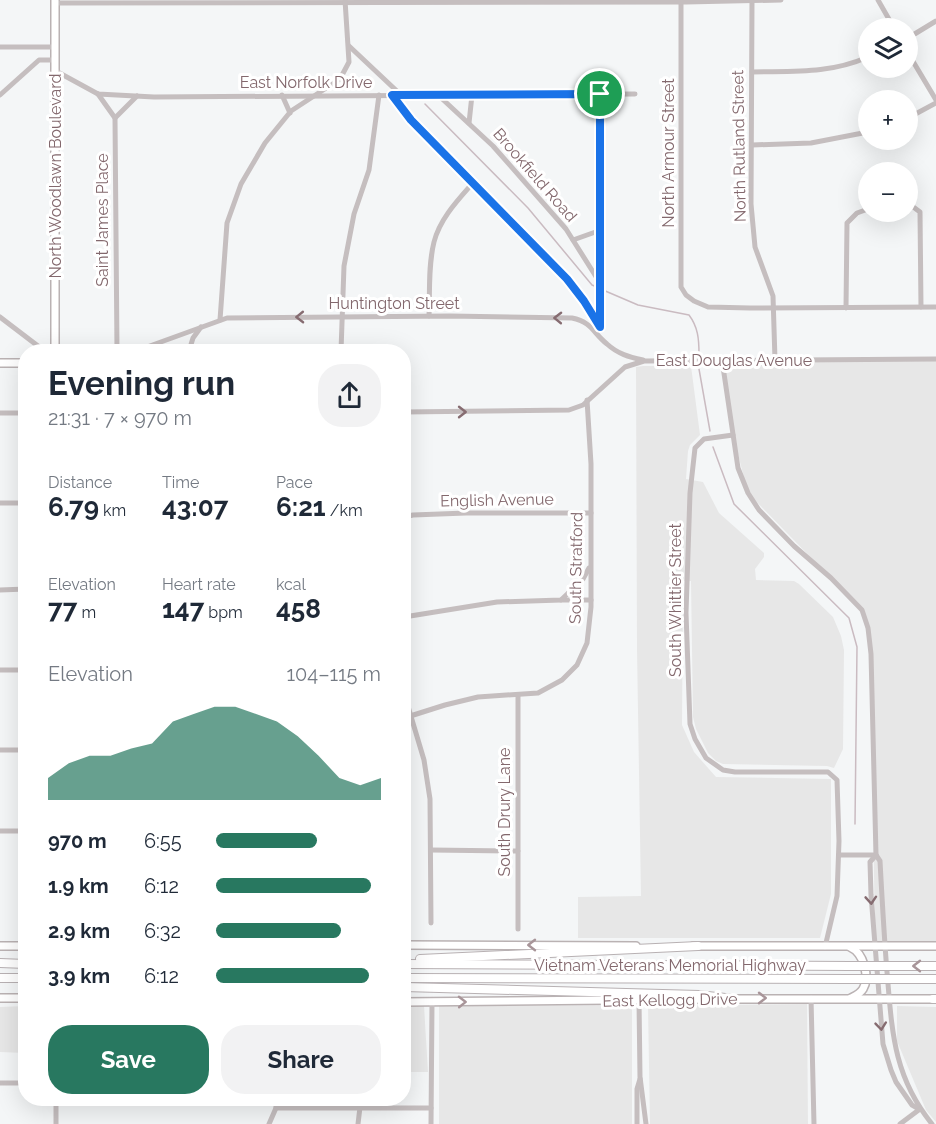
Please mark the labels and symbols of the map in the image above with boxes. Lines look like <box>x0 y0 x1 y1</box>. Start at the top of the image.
pin <box>574 68 625 119</box>
street label: North Rutland Street <box>728 69 750 222</box>
street label: North Woodlawn Boulevard <box>46 73 65 279</box>
street label: East Norfolk Drive <box>240 73 372 92</box>
street label: North Armour Street <box>659 78 678 228</box>
street label: Brookfield Road <box>489 124 581 226</box>
street label: Saint James Place <box>93 153 112 287</box>
street label: Huntington Street <box>328 294 460 313</box>
one-way arrow <box>296 311 305 323</box>
one-way arrow <box>554 311 563 324</box>
street label: East Douglas Avenue <box>656 351 812 370</box>
one-way arrow <box>457 406 466 418</box>
street label: English Avenue <box>440 490 554 510</box>
street label: South Stratford <box>566 512 586 624</box>
street label: South Whittier Street <box>666 522 685 677</box>
street label: South Drury Lane <box>495 748 514 876</box>
one-way arrow <box>865 895 878 904</box>
one-way arrow <box>528 939 537 951</box>
street label: Vietnam Veterans Memorial Highway <box>534 956 806 975</box>
one-way arrow <box>913 960 922 972</box>
street label: East Kellogg Drive <box>602 989 738 1011</box>
one-way arrow <box>757 992 766 1005</box>
one-way arrow <box>457 996 466 1008</box>
one-way arrow <box>874 1021 886 1030</box>

